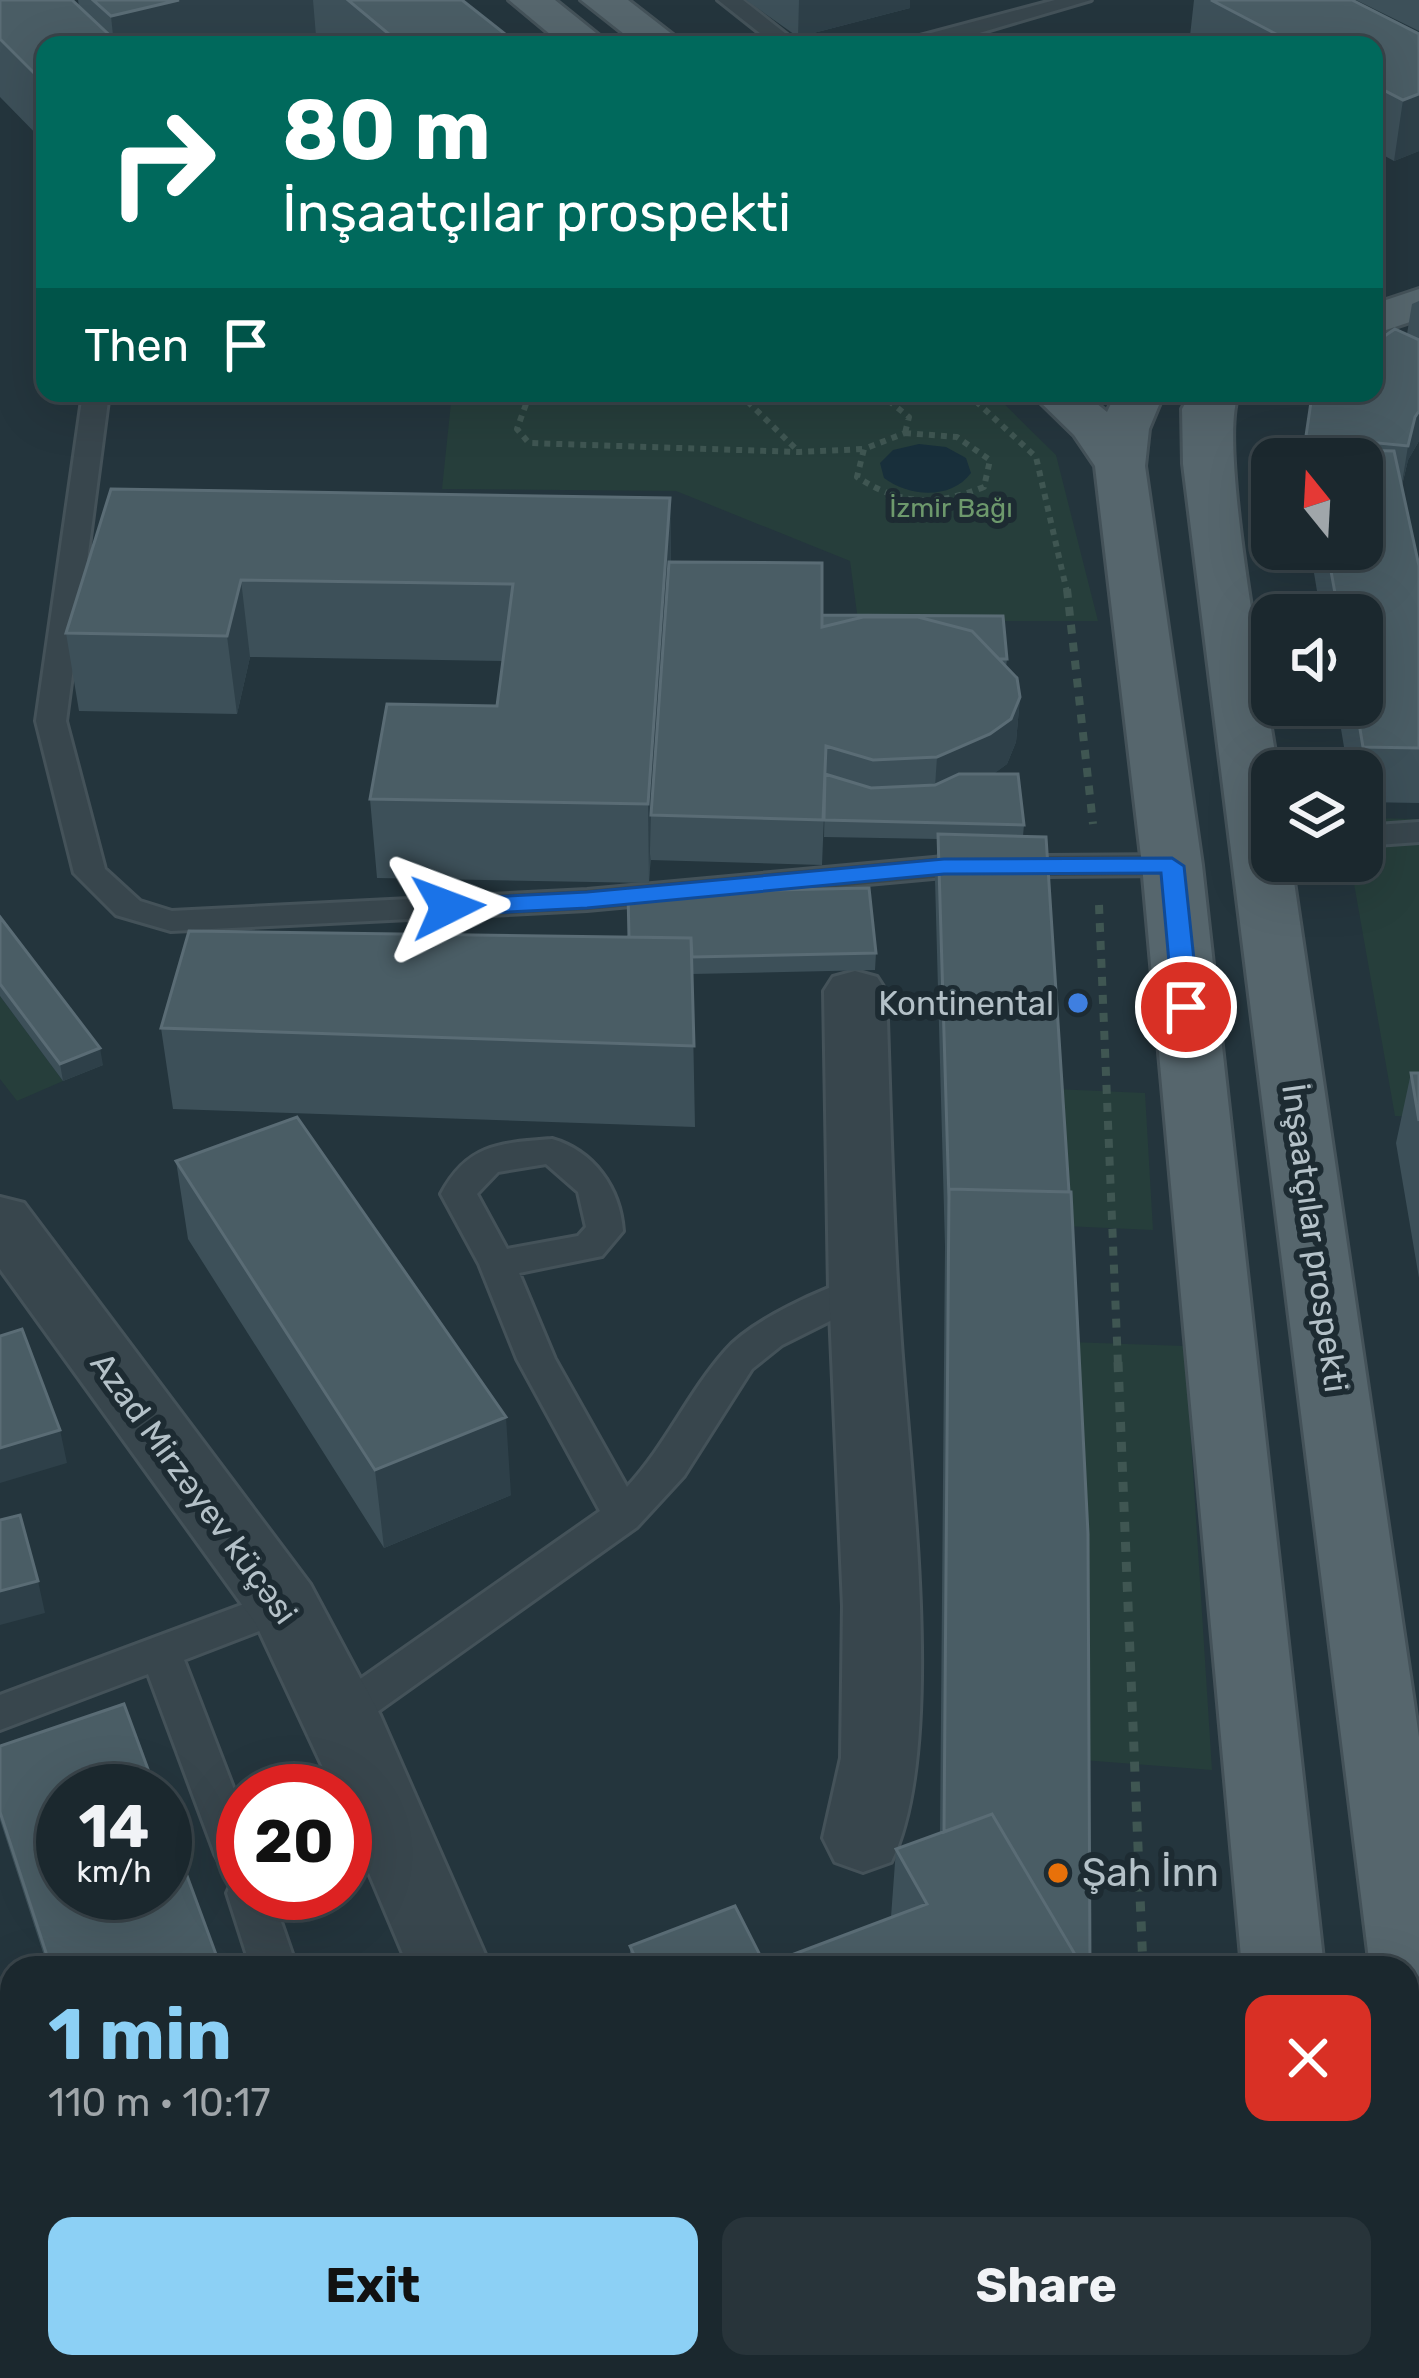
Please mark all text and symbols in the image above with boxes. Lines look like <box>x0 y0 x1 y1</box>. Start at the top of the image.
text: 80 m <box>282 80 491 180</box>
icon: right <box>84 84 240 240</box>
text: İnşaatçılar prospekti <box>282 181 791 245</box>
icon: arrive <box>213 312 279 378</box>
text: Then <box>84 319 189 372</box>
north arrow <box>1251 438 1383 570</box>
map controls <box>1251 438 1383 882</box>
park label: İzmir Bağı <box>889 492 1013 524</box>
button: sound <box>1251 594 1383 726</box>
button: layers <box>1251 750 1383 882</box>
position arrow <box>385 844 511 970</box>
pin <box>1135 956 1237 1058</box>
icon: arrive <box>1153 974 1219 1040</box>
place label: Kontinental <box>878 984 1054 1023</box>
marker: Kontinental <box>1065 990 1091 1016</box>
street label: İnşaatçılar prospekti <box>1274 1081 1356 1395</box>
street label: Azad Mirzəyev küçəsi <box>82 1345 306 1631</box>
speed limit sign: 20 <box>216 1764 372 1920</box>
text: 14 <box>79 1791 149 1862</box>
place label: Şah İnn <box>1082 1850 1219 1896</box>
text: km/h <box>77 1854 151 1890</box>
marker: Şah İnn <box>1045 1860 1071 1886</box>
text: 1 min <box>48 1992 232 2077</box>
button: close <box>1245 1995 1371 2121</box>
text: 110 m · 10:17 <box>48 2080 271 2126</box>
button: Exit <box>48 2217 698 2355</box>
button: Share <box>722 2217 1371 2355</box>

